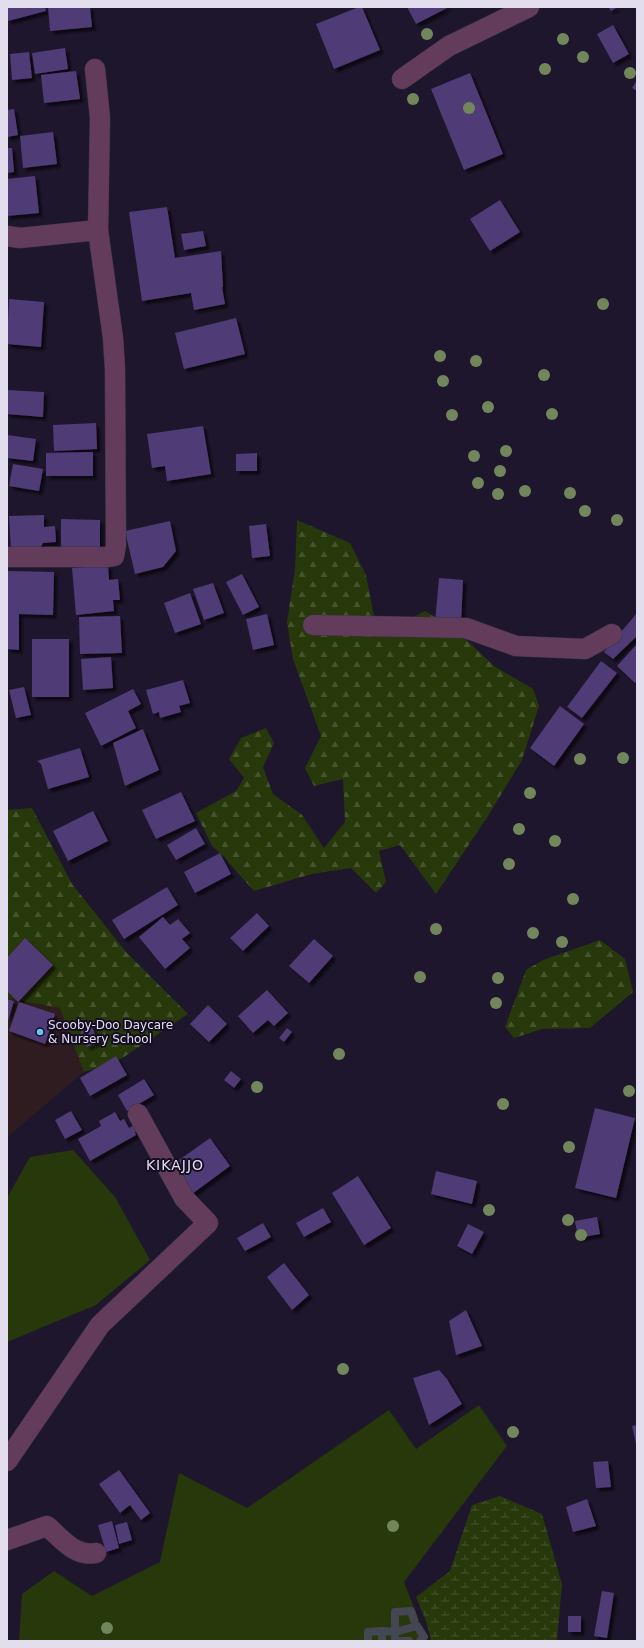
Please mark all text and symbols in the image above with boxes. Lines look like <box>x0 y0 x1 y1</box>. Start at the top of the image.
place label: Scooby-Doo Daycare & Nursery School <box>48 1018 173 1046</box>
marker: Scooby-Doo Daycare & Nursery School <box>35 1027 45 1037</box>
district label: KIKAJJO <box>146 1157 204 1173</box>

